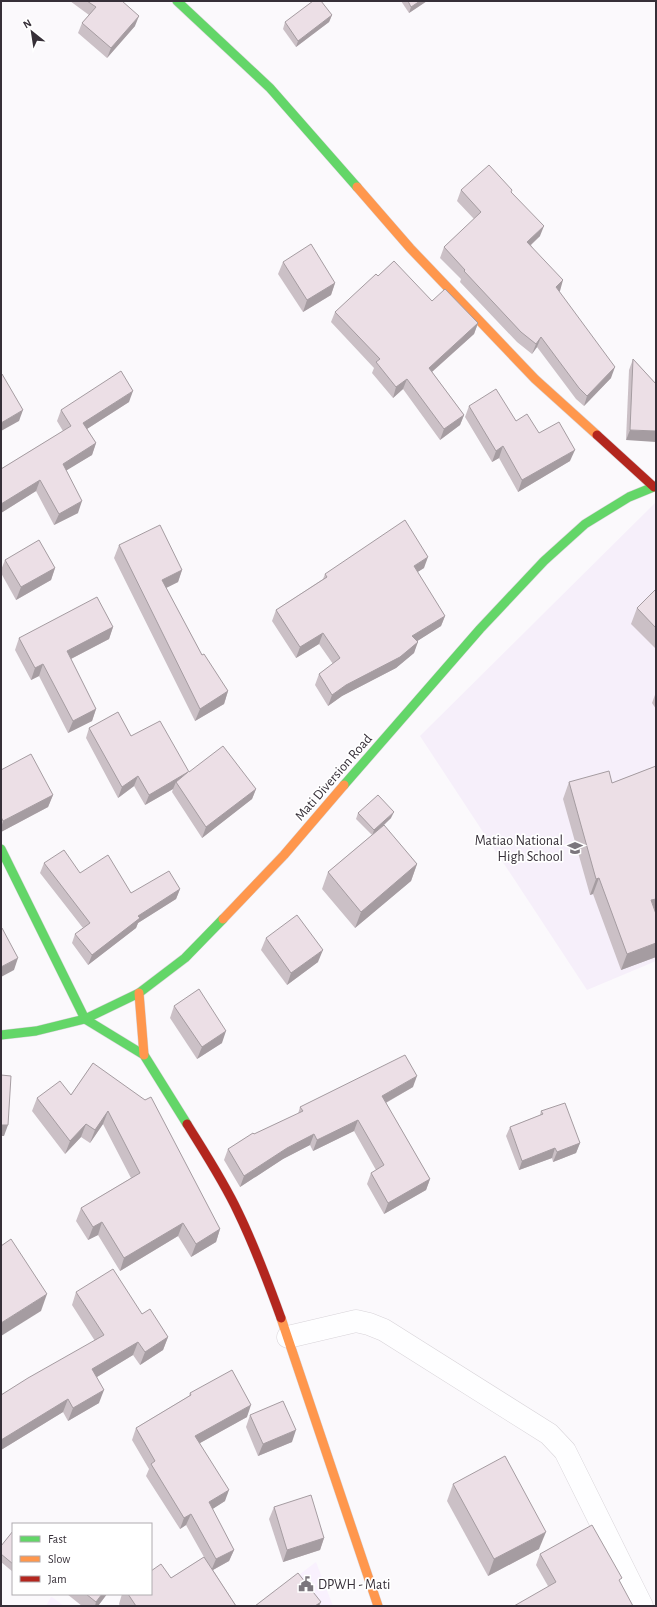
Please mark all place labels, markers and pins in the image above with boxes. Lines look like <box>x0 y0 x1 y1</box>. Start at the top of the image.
place label: Matiao National High School <box>475 834 563 864</box>
school or university icon: Matiao National High School <box>566 839 584 857</box>
public building icon: DPWH - Mati <box>297 1575 315 1593</box>
place label: DPWH - Mati <box>318 1578 390 1592</box>

